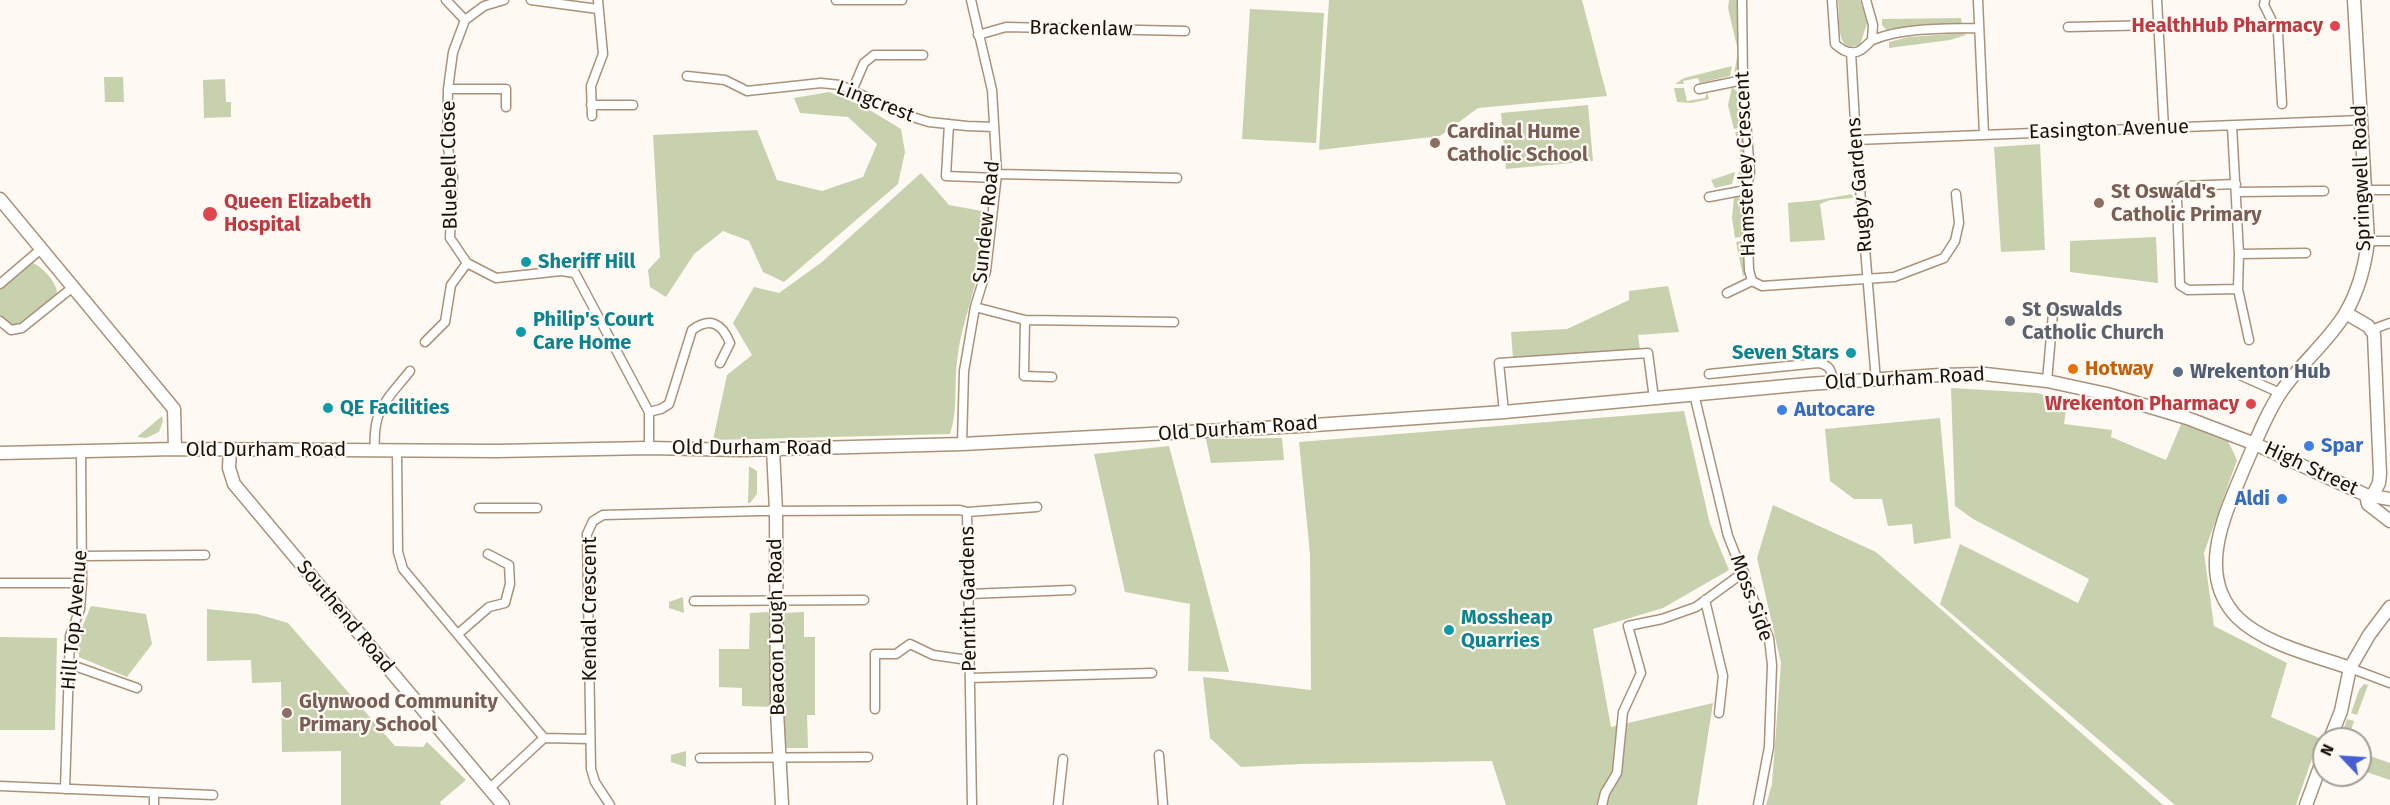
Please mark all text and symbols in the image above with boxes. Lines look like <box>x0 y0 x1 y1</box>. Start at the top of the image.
place label: HealthHub Pharmacy <box>2132 14 2323 38</box>
street label: Brackenlaw <box>1029 16 1133 42</box>
marker: HealthHub Pharmacy <box>2328 19 2342 33</box>
street label: Hamsterley Crescent <box>1731 71 1761 257</box>
street label: Lingcrest <box>833 76 917 128</box>
street label: Bluebell Close <box>437 100 463 230</box>
street label: Springwell Road <box>2347 104 2377 252</box>
street label: Easington Avenue <box>2029 115 2189 145</box>
street label: Rugby Gardens <box>1842 116 1878 254</box>
place label: Cardinal Hume Catholic School <box>1447 120 1588 167</box>
marker: Cardinal Hume Catholic School <box>1428 136 1442 150</box>
street label: Sundew Road <box>969 160 1005 284</box>
place label: St Oswald's Catholic Primary <box>2111 180 2262 227</box>
place label: Queen Elizabeth Hospital <box>224 190 372 237</box>
marker: St Oswald's Catholic Primary <box>2092 196 2106 210</box>
marker: Queen Elizabeth Hospital <box>201 205 219 223</box>
place label: Sheriff Hill <box>538 250 635 274</box>
marker: Sheriff Hill <box>519 255 533 269</box>
place label: St Oswalds Catholic Church <box>2022 298 2164 345</box>
place label: Philip's Court Care Home <box>533 308 654 355</box>
marker: St Oswalds Catholic Church <box>2003 314 2017 328</box>
marker: Philip's Court Care Home <box>514 325 528 339</box>
place label: Seven Stars <box>1732 341 1839 365</box>
marker: Seven Stars <box>1844 346 1858 360</box>
place label: Hotway <box>2085 357 2153 381</box>
place label: Wrekenton Hub <box>2190 360 2331 384</box>
marker: Hotway <box>2066 362 2080 376</box>
street label: Old Durham Road <box>1824 363 1986 395</box>
marker: Wrekenton Hub <box>2171 365 2185 379</box>
place label: Wrekenton Pharmacy <box>2045 392 2239 416</box>
place label: QE Facilities <box>340 396 449 420</box>
marker: Wrekenton Pharmacy <box>2244 397 2258 411</box>
place label: Autocare <box>1794 398 1875 422</box>
marker: QE Facilities <box>321 401 335 415</box>
marker: Autocare <box>1775 403 1789 417</box>
street label: Old Durham Road <box>1157 411 1319 447</box>
place label: Spar <box>2321 434 2363 458</box>
street label: Old Durham Road <box>672 436 832 460</box>
street label: High Street <box>2260 437 2362 501</box>
street label: Old Durham Road <box>186 438 346 462</box>
marker: Spar <box>2302 439 2316 453</box>
place label: Aldi <box>2235 487 2270 511</box>
marker: Aldi <box>2275 492 2289 506</box>
street label: Penrith Gardens <box>956 526 982 672</box>
street label: Kendal Crescent <box>578 536 602 682</box>
street label: Beacon Lough Road <box>763 538 791 716</box>
street label: Hill Top Avenue <box>57 549 93 691</box>
street label: Moss Side <box>1724 551 1778 645</box>
street label: Southend Road <box>291 556 399 678</box>
place label: Mossheap Quarries <box>1461 606 1553 653</box>
marker: Mossheap Quarries <box>1442 623 1456 637</box>
place label: Glynwood Community Primary School <box>299 690 498 737</box>
marker: Glynwood Community Primary School <box>280 706 294 720</box>
north arrow <box>2312 727 2372 787</box>
text: N <box>2316 741 2338 759</box>

